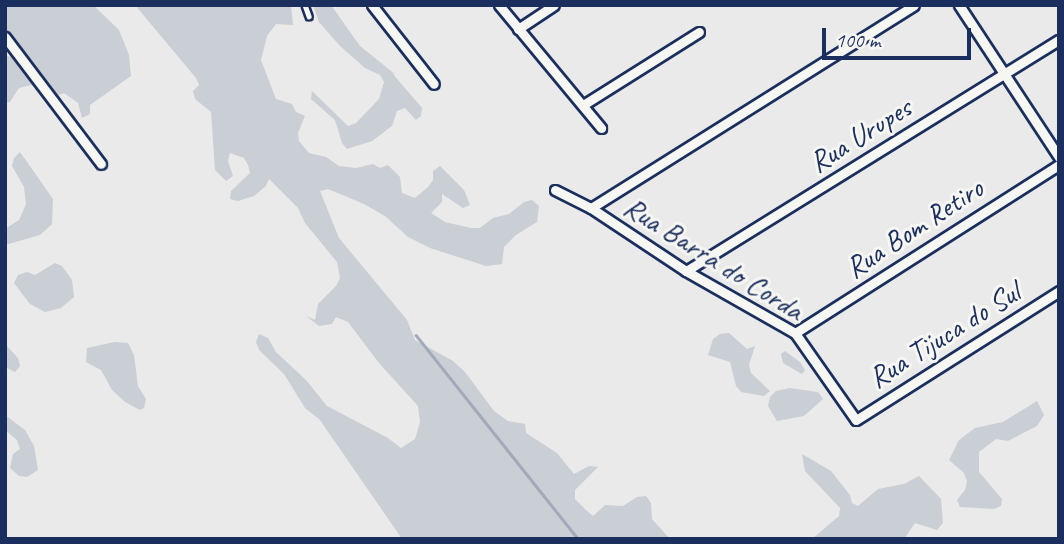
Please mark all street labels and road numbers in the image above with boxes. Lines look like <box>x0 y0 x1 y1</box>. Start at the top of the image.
street label: Rua Urupes <box>802 90 918 180</box>
street label: Rua Bom Retiro <box>838 170 990 286</box>
street label: Rua Barra do Corda <box>618 189 810 327</box>
street label: Rua Tijuca do Sul <box>861 274 1027 396</box>

